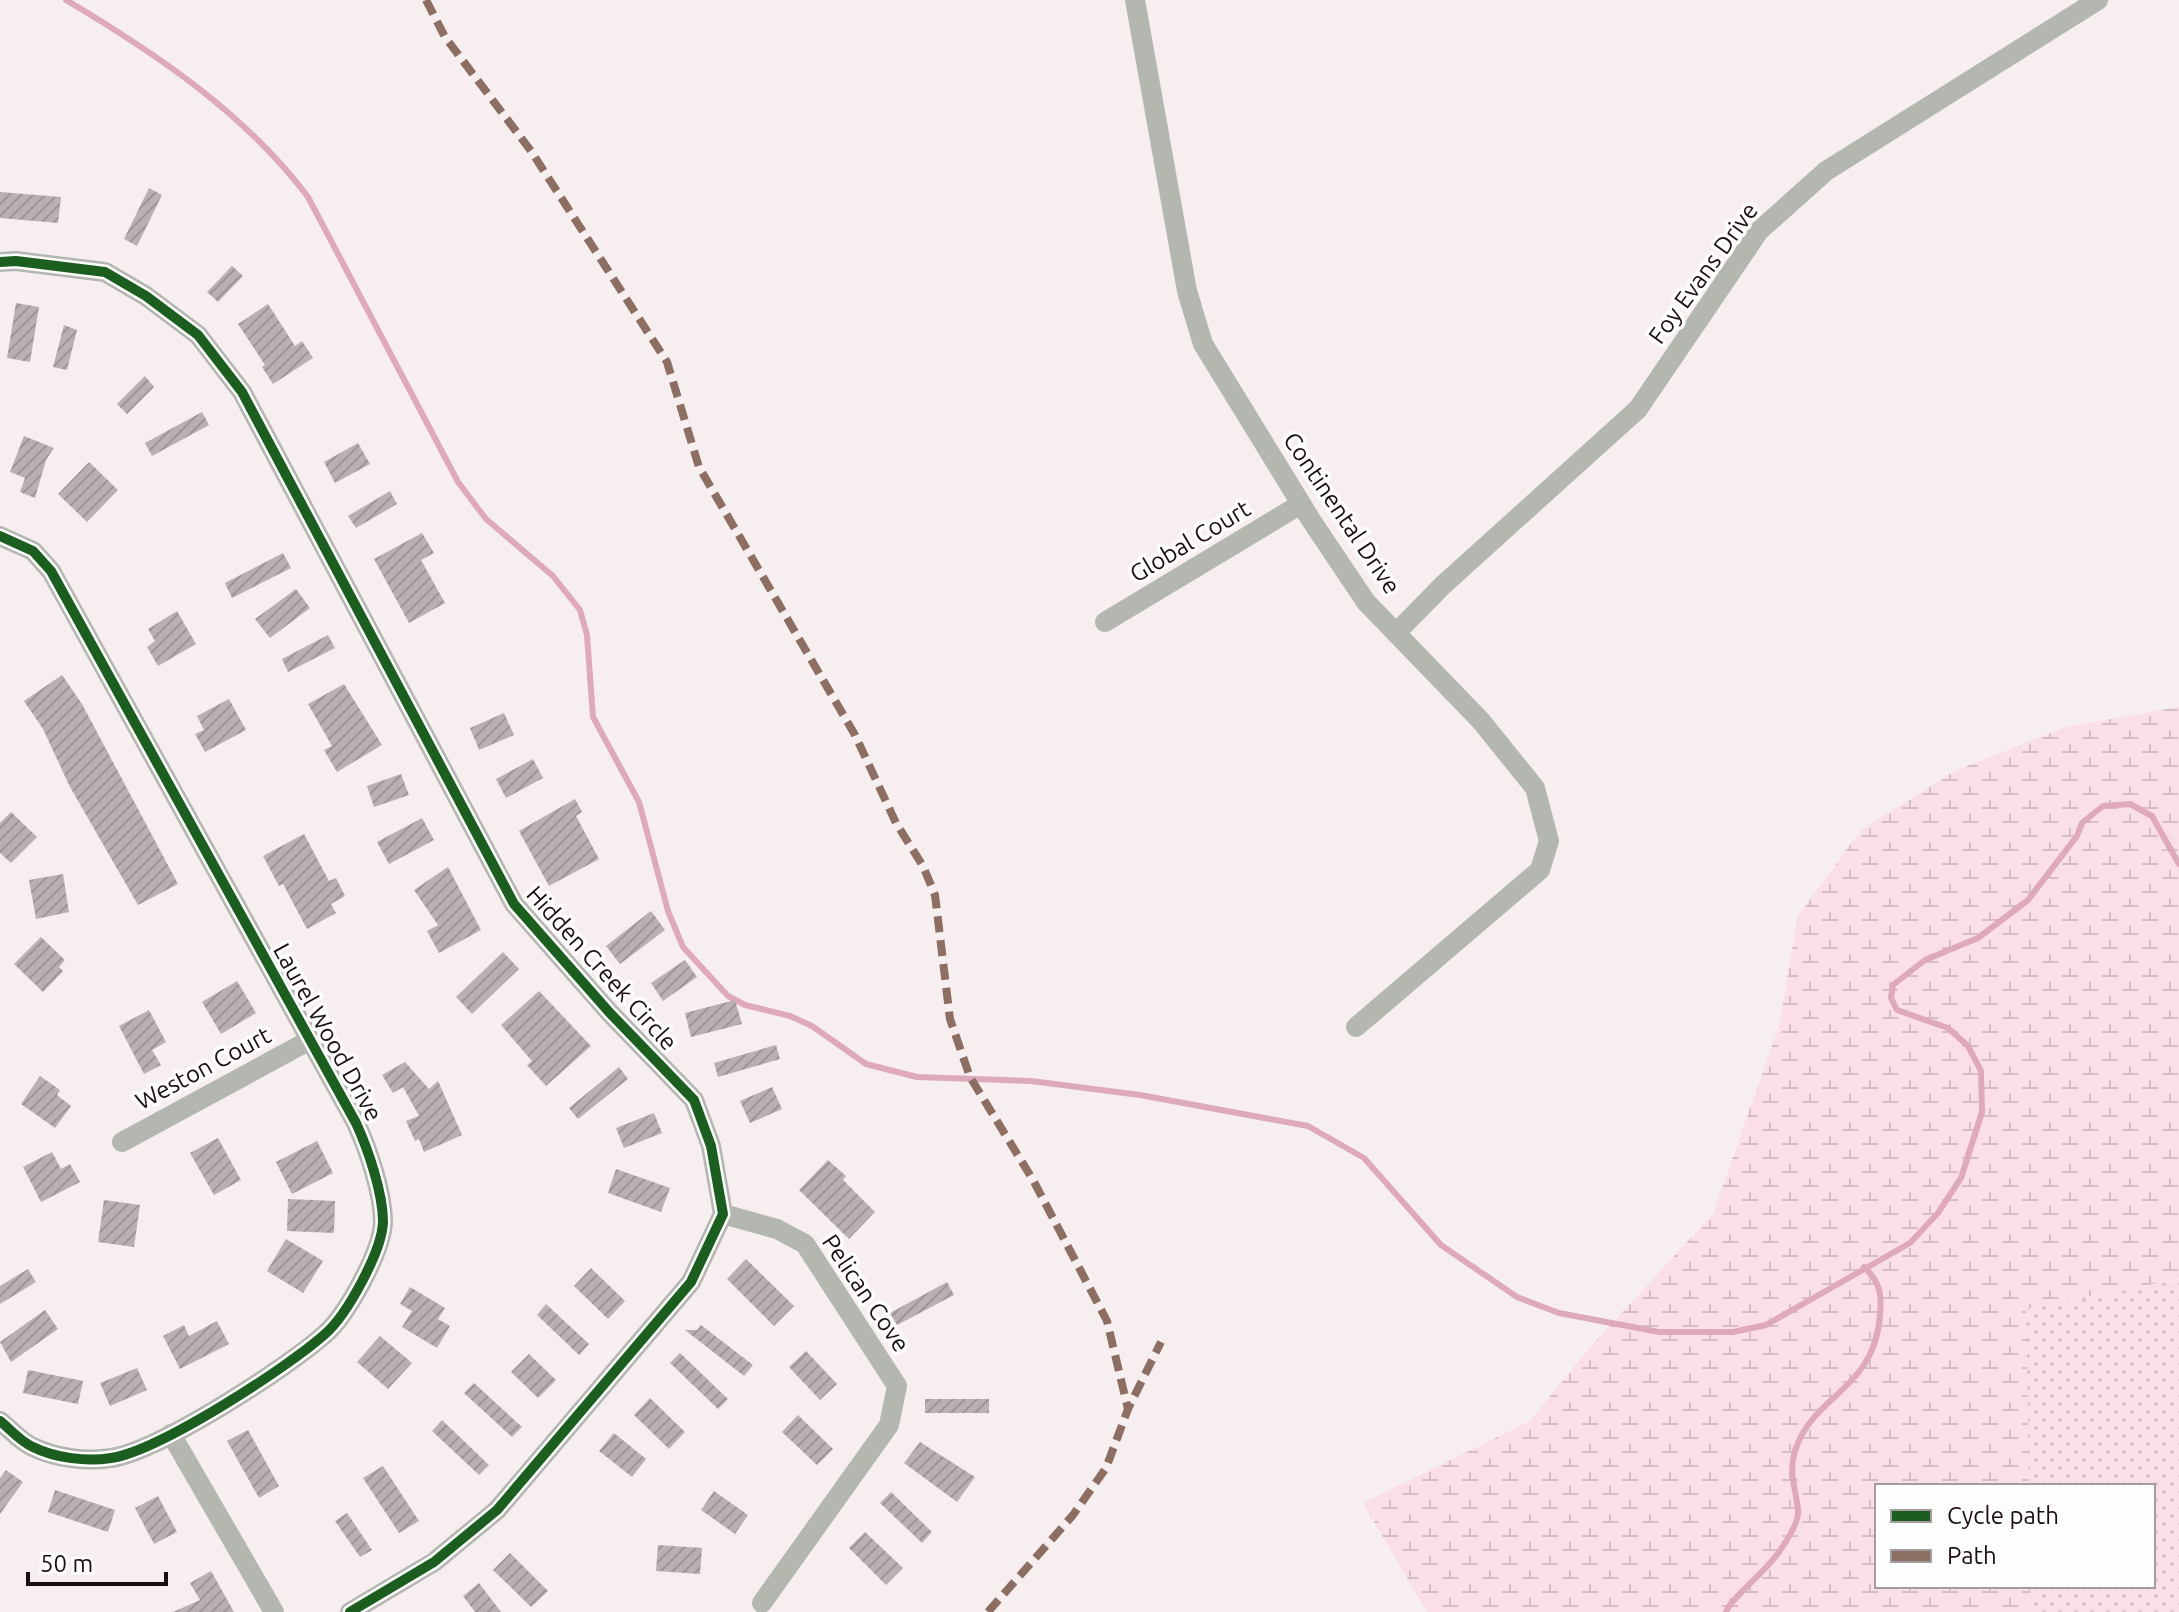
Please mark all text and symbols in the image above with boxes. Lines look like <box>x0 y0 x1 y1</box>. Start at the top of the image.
street label: Foy Evans Drive <box>1643 197 1763 349</box>
street label: Continental Drive <box>1278 427 1406 599</box>
street label: Global Court <box>1125 494 1255 587</box>
street label: Hidden Creek Circle <box>521 880 683 1056</box>
street label: Laurel Wood Drive <box>268 939 388 1125</box>
street label: Weston Court <box>131 1021 276 1115</box>
street label: Pelican Cove <box>817 1229 915 1357</box>
legend <box>1875 1484 2155 1588</box>
text: Cycle path <box>1947 1502 2059 1529</box>
scale bar <box>28 1536 166 1586</box>
text: Path <box>1947 1542 1997 1569</box>
text: 50 m <box>40 1550 93 1577</box>

